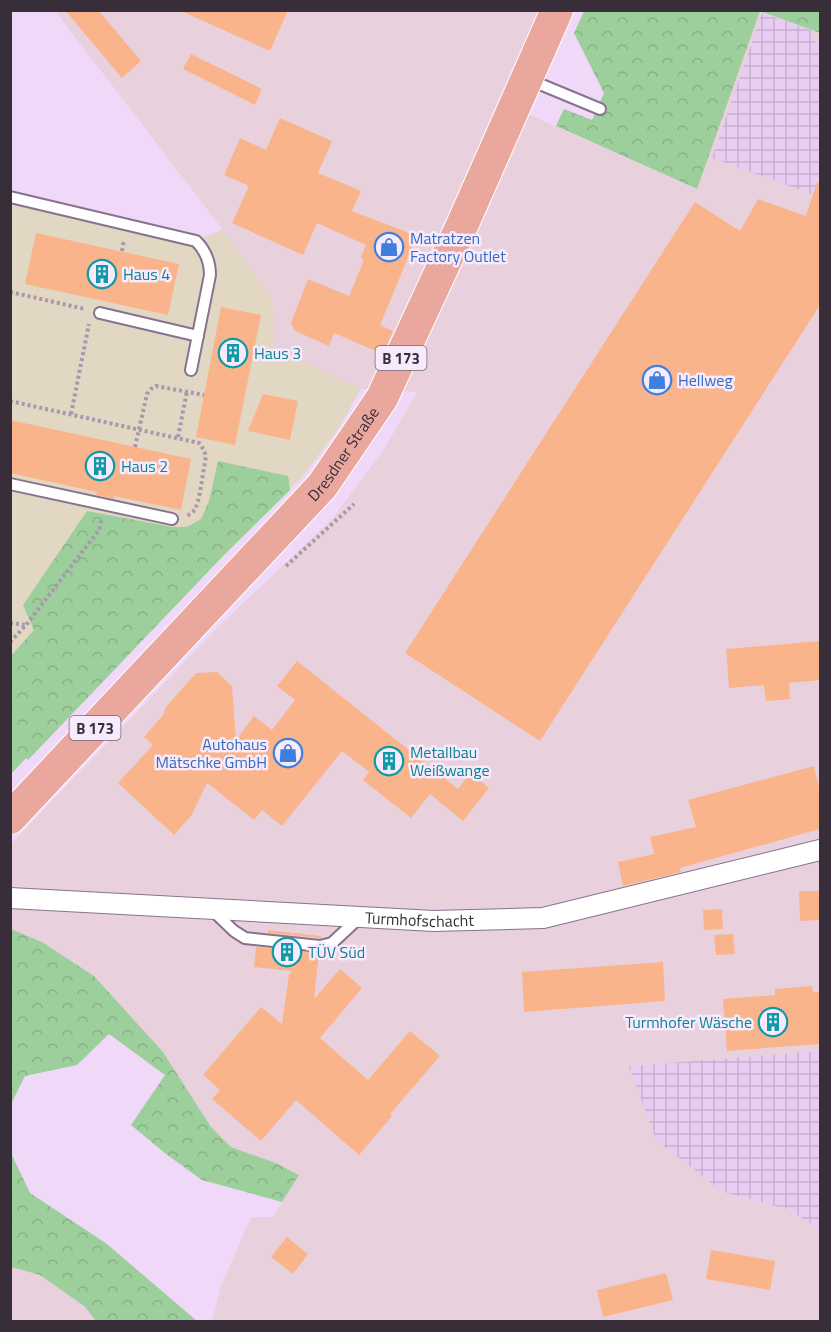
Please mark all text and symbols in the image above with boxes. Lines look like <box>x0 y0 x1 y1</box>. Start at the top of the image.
place label: Matratzen Factory Outlet <box>410 226 506 268</box>
shop icon: Matratzen Factory Outlet <box>373 231 405 263</box>
building icon: Haus 4 <box>86 258 118 290</box>
place label: Haus 4 <box>123 262 170 286</box>
building icon: Haus 3 <box>217 337 249 369</box>
place label: Haus 3 <box>254 341 301 365</box>
road number: B 173 <box>376 346 426 370</box>
shop icon: Hellweg <box>641 364 673 396</box>
place label: Hellweg <box>678 368 733 392</box>
street label: Dresdner Straße <box>302 402 385 506</box>
building icon: Haus 2 <box>84 450 116 482</box>
place label: Haus 2 <box>121 454 168 478</box>
road number: B 173 <box>70 716 121 740</box>
place label: Autohaus Mätschke GmbH <box>155 732 267 774</box>
shop icon: Autohaus Mätschke GmbH <box>272 737 304 769</box>
place label: Metallbau Weißwange <box>410 740 489 782</box>
building icon: Metallbau Weißwange <box>373 745 405 777</box>
street label: Turmhofschacht <box>364 905 475 933</box>
building icon: TÜV Süd <box>271 936 303 968</box>
place label: TÜV Süd <box>308 940 365 964</box>
building icon: Turmhofer Wäsche <box>757 1006 789 1038</box>
place label: Turmhofer Wäsche <box>625 1010 752 1034</box>

